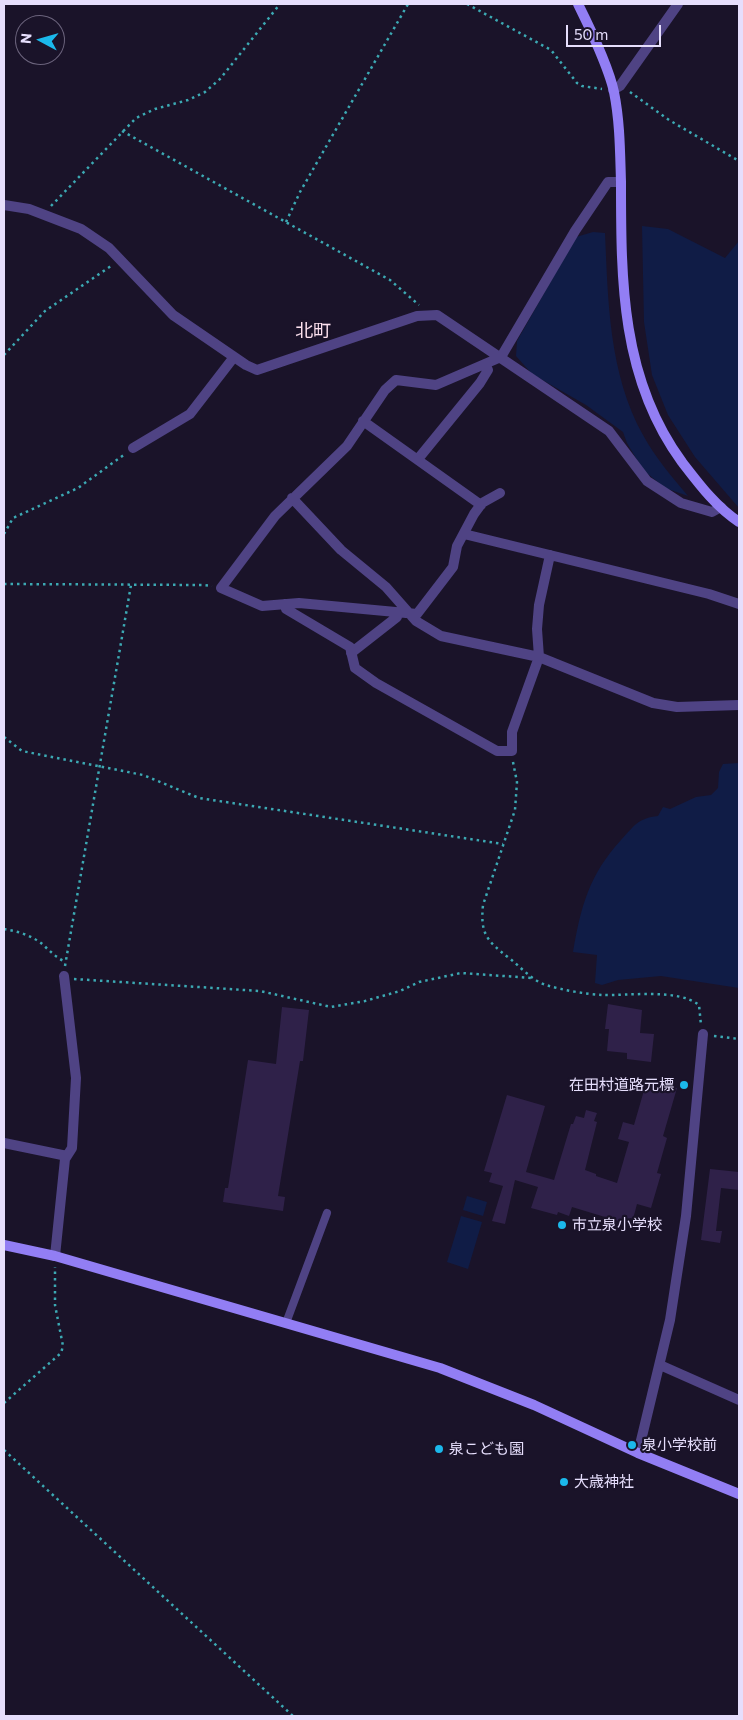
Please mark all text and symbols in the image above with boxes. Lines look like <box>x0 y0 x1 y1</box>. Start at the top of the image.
north arrow <box>15 15 65 65</box>
scale bar <box>568 15 663 47</box>
text: 50 m <box>574 25 608 43</box>
text: N <box>17 32 35 45</box>
district label: 北町 <box>295 320 331 342</box>
place label: 在田村道路元標 <box>569 1076 674 1094</box>
marker: 在田村道路元標 <box>678 1079 690 1091</box>
place label: 市立泉小学校 <box>572 1216 662 1234</box>
marker: 市立泉小学校 <box>556 1219 568 1231</box>
place label: 泉小学校前 <box>642 1436 717 1454</box>
marker: 泉小学校前 <box>626 1439 638 1451</box>
place label: 泉こども園 <box>449 1440 524 1458</box>
marker: 泉こども園 <box>433 1443 445 1455</box>
place label: 大歳神社 <box>574 1473 634 1491</box>
marker: 大歳神社 <box>558 1476 570 1488</box>

